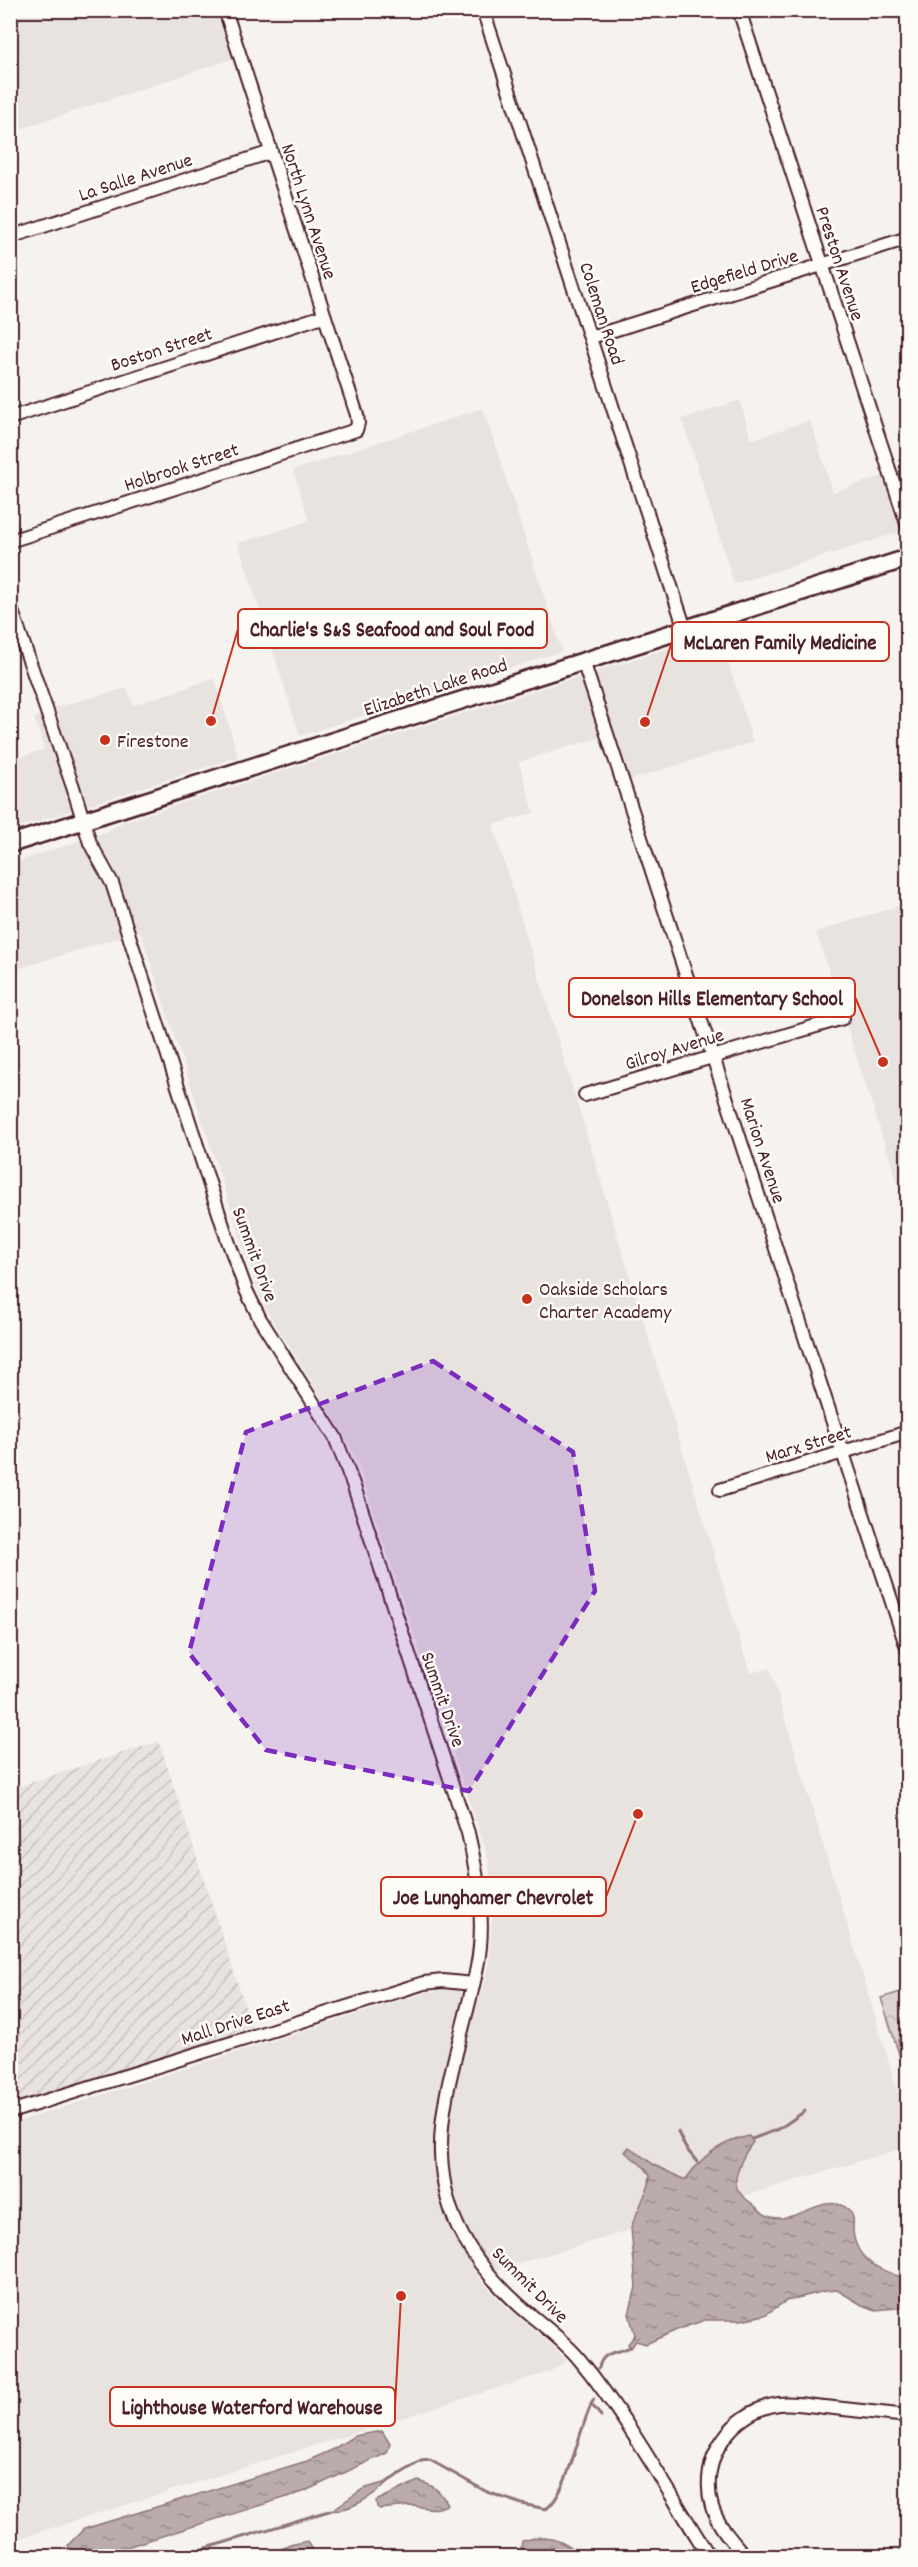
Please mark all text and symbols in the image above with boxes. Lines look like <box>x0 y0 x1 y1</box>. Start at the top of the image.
street label: North Lynn Avenue <box>272 140 342 284</box>
street label: La Salle Avenue <box>76 147 197 210</box>
street label: Preston Avenue <box>807 203 870 325</box>
street label: Edgefield Drive <box>688 243 802 303</box>
street label: Coleman Road <box>570 259 630 369</box>
street label: Boston Street <box>107 321 216 380</box>
street label: Holbrook Street <box>121 437 243 501</box>
callout: Charlie's S&S Seafood and Soul Food <box>238 609 547 648</box>
text: Charlie's S&S Seafood and Soul Food <box>250 617 535 647</box>
callout: McLaren Family Medicine <box>672 622 889 661</box>
text: McLaren Family Medicine <box>684 630 877 660</box>
street label: Elizabeth Lake Road <box>360 652 511 725</box>
place label: Firestone <box>117 729 189 757</box>
marker: Firestone <box>98 733 112 747</box>
callout: Donelson Hills Elementary School <box>569 978 855 1017</box>
text: Donelson Hills Elementary School <box>581 986 844 1016</box>
street label: Gilroy Avenue <box>622 1022 728 1079</box>
street label: Marion Avenue <box>731 1094 791 1208</box>
street label: Summit Drive <box>223 1204 283 1307</box>
place label: Oakside Scholars Charter Academy <box>539 1277 672 1328</box>
marker: Oakside Scholars Charter Academy <box>520 1292 534 1306</box>
street label: Marx Street <box>762 1419 856 1472</box>
street label: Summit Drive <box>412 1649 471 1752</box>
callout: Joe Lunghamer Chevrolet <box>381 1877 606 1916</box>
text: Joe Lunghamer Chevrolet <box>393 1885 593 1915</box>
street label: Mall Drive East <box>178 1993 294 2055</box>
street label: Summit Drive <box>484 2241 574 2331</box>
callout: Lighthouse Waterford Warehouse <box>110 2387 395 2426</box>
text: Lighthouse Waterford Warehouse <box>122 2395 382 2425</box>

